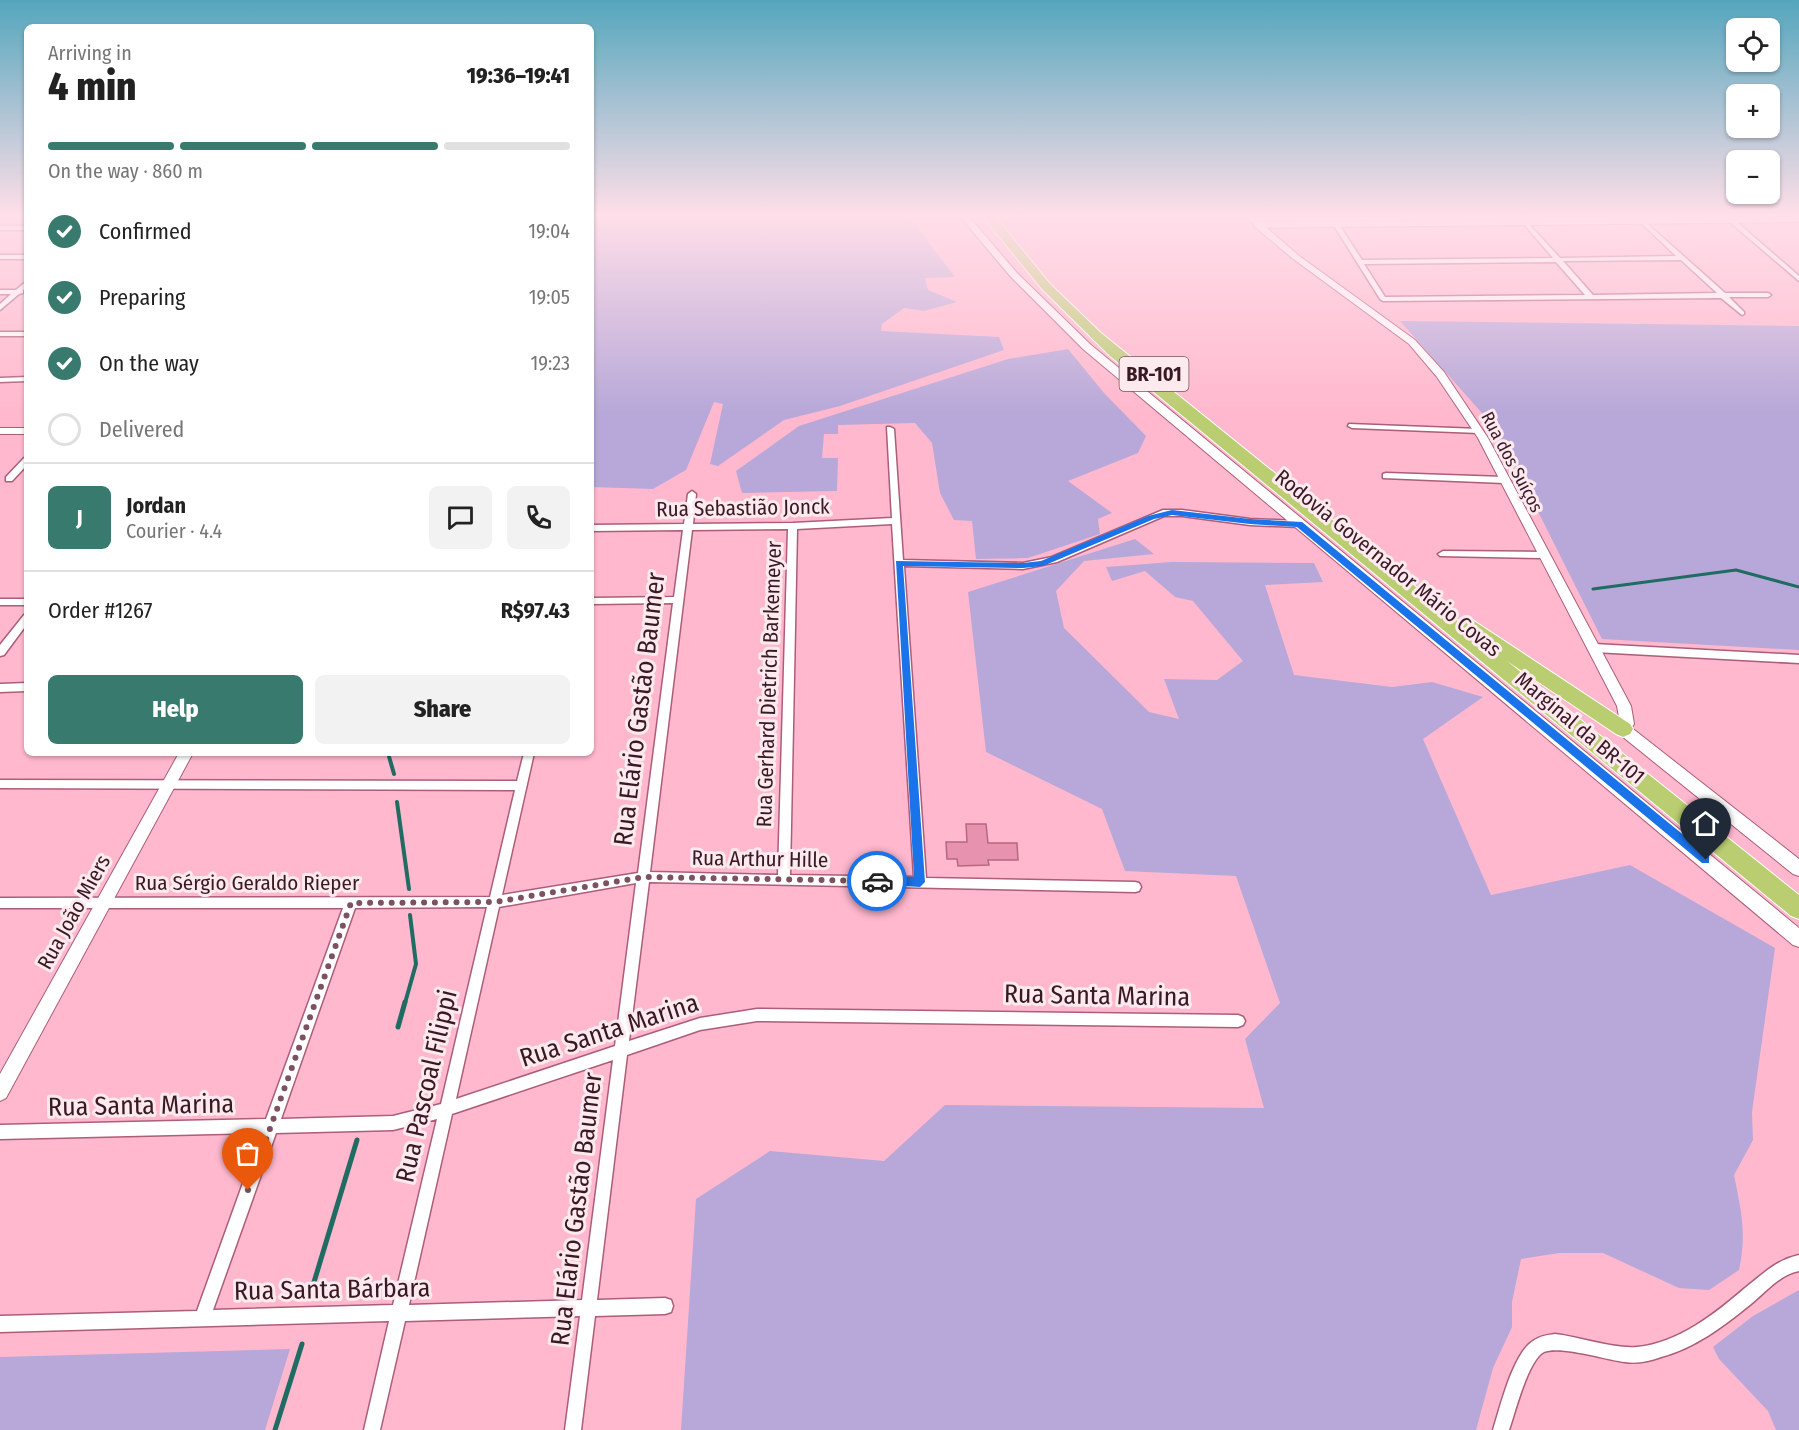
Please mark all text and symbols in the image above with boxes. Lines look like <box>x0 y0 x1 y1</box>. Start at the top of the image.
map controls <box>1726 18 1780 204</box>
button: locate <box>1726 18 1780 72</box>
text: Arriving in <box>48 41 132 65</box>
text: 19:36–19:41 <box>467 62 570 89</box>
text: 4 min <box>48 64 136 110</box>
button: + <box>1726 84 1780 138</box>
button: − <box>1726 150 1780 204</box>
text: On the way · 860 m <box>48 159 203 183</box>
icon: check <box>48 215 81 248</box>
text: Confirmed <box>99 218 192 245</box>
text: 19:04 <box>528 219 570 243</box>
icon: check <box>48 281 81 314</box>
text: Preparing <box>99 284 185 311</box>
text: 19:05 <box>529 285 570 309</box>
icon: check <box>48 347 81 380</box>
text: On the way <box>99 350 199 377</box>
text: 19:23 <box>530 351 570 375</box>
road number: BR-101 <box>1120 357 1188 391</box>
street label: Rua dos Suíços <box>1476 408 1548 516</box>
text: Delivered <box>99 416 184 443</box>
street label: Rodovia Governador Mário Covas <box>1270 464 1506 662</box>
button: chat <box>429 486 492 549</box>
button: phone <box>507 486 570 549</box>
text: Jordan <box>126 492 186 519</box>
street label: Rua Sebastião Jonck <box>656 493 830 523</box>
text: J <box>76 504 83 531</box>
text: Courier · 4.4 <box>126 519 222 543</box>
street label: Rua Gerhard Dietrich Barkemeyer <box>751 540 787 828</box>
street label: Rua Elário Gastão Baumer <box>607 570 672 848</box>
text: Order #1267 <box>48 597 152 624</box>
text: R$97.43 <box>501 597 570 624</box>
street label: Marginal da BR-101 <box>1510 666 1650 790</box>
button: Help <box>48 675 303 744</box>
button: Share <box>315 675 570 744</box>
pin <box>1680 798 1731 860</box>
icon: home <box>1689 807 1722 840</box>
street label: Rua Arthur Hille <box>691 845 829 873</box>
street label: Rua João Miers <box>32 850 116 974</box>
courier <box>847 851 907 911</box>
icon: car <box>861 865 894 898</box>
street label: Rua Sérgio Geraldo Rieper <box>135 870 360 896</box>
street label: Rua Santa Marina <box>1004 978 1190 1013</box>
street label: Rua Pascoal Filippi <box>389 987 464 1185</box>
street label: Rua Santa Marina <box>516 987 703 1074</box>
street label: Rua Elário Gastão Baumer <box>544 1070 609 1348</box>
street label: Rua Santa Marina <box>48 1088 234 1123</box>
pin <box>222 1128 273 1190</box>
icon: bag <box>231 1137 264 1170</box>
street label: Rua Santa Bárbara <box>233 1272 431 1307</box>

